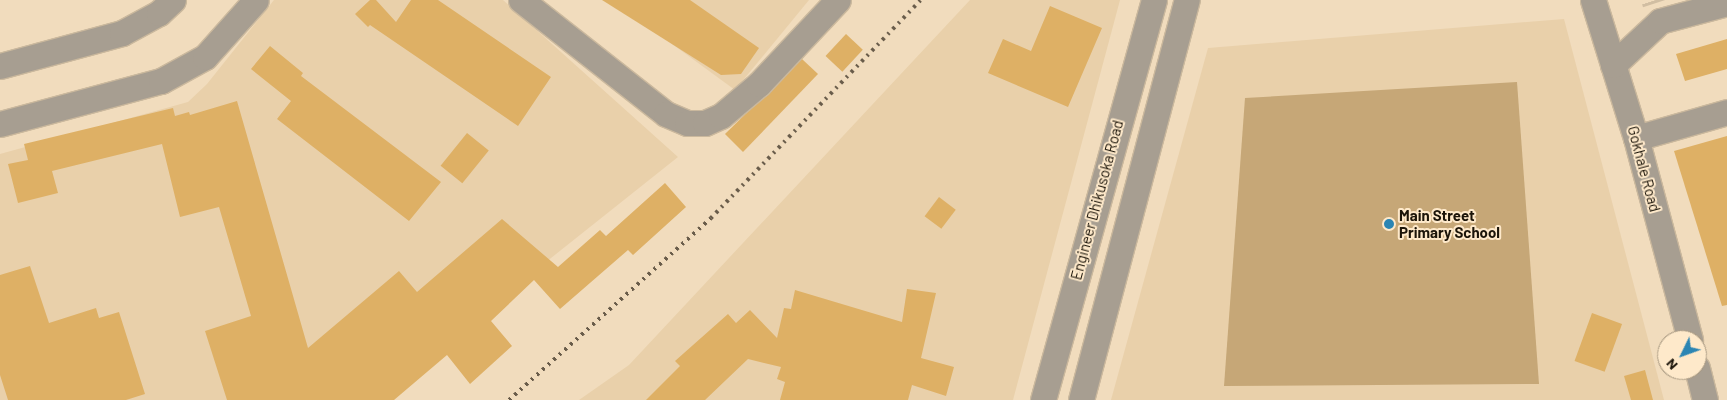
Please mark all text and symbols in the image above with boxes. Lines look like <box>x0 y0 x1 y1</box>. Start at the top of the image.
street label: Engineer Dhikusoka Road <box>1067 118 1127 282</box>
street label: Gokhale Road <box>1624 124 1664 214</box>
place label: Main Street Primary School <box>1399 206 1500 241</box>
marker: Main Street Primary School <box>1383 218 1395 230</box>
north arrow <box>1657 330 1707 380</box>
text: N <box>1662 356 1681 374</box>

